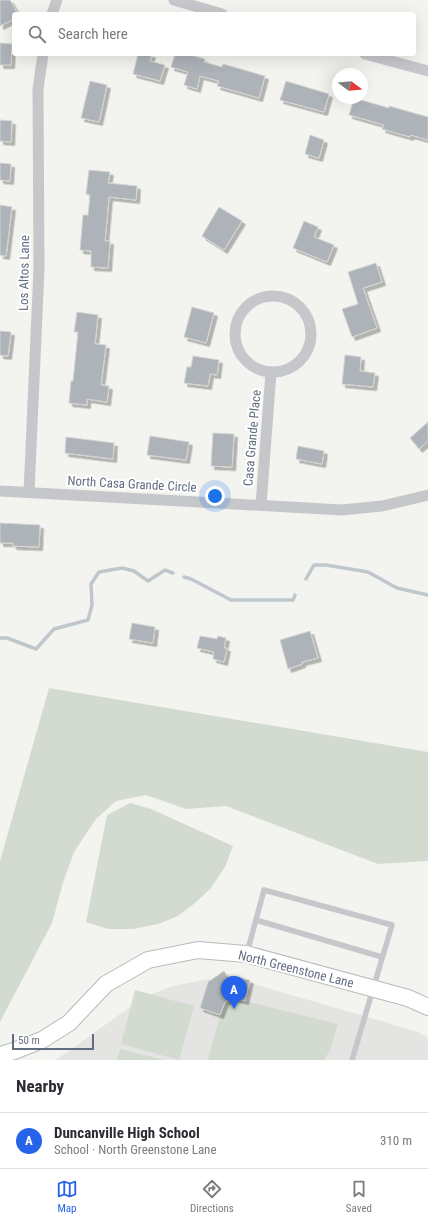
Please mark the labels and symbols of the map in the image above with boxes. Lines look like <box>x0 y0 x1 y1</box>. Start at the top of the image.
north arrow <box>332 68 368 104</box>
street label: Los Altos Lane <box>16 235 32 311</box>
street label: Casa Grande Place <box>240 389 264 487</box>
street label: North Casa Grande Circle <box>67 473 197 495</box>
your location <box>205 486 225 506</box>
street label: North Greenstone Lane <box>237 947 355 991</box>
pin: A <box>221 976 247 1009</box>
scale bar <box>12 1032 94 1051</box>

